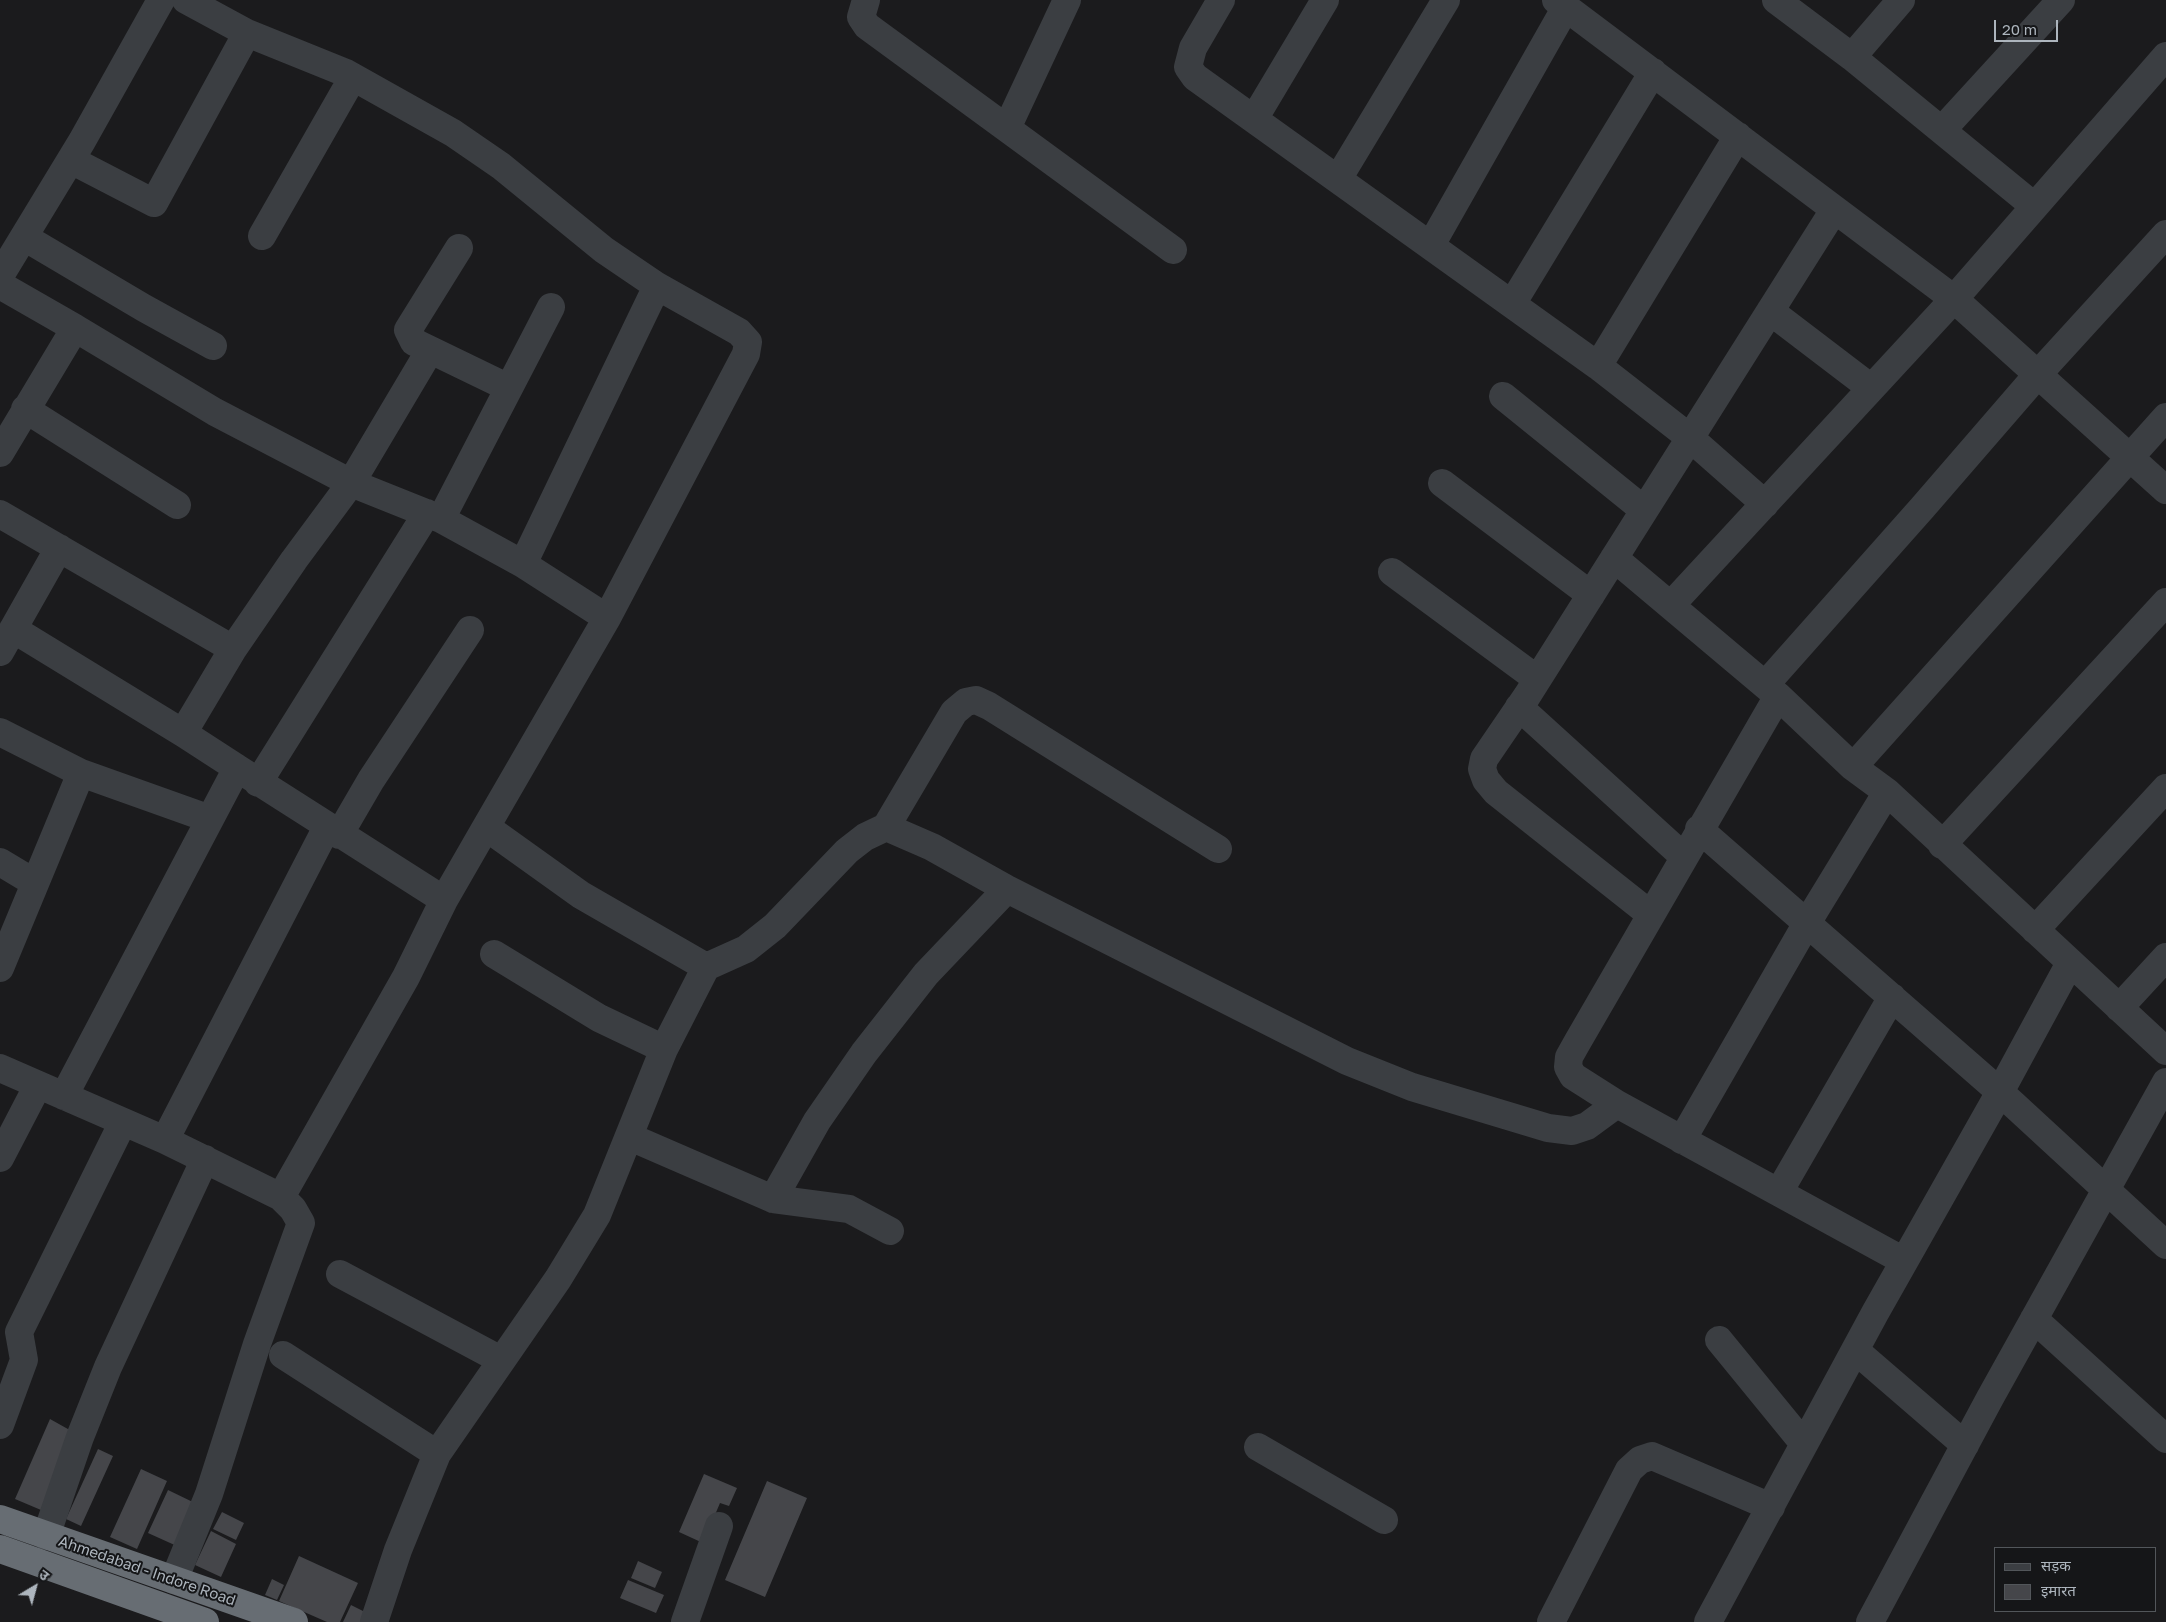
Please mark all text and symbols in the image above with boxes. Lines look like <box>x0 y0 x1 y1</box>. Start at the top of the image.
scale bar <box>1996 10 2060 42</box>
text: 20 m <box>2002 20 2037 38</box>
street label: Ahmedabad - Indore Road <box>56 1532 238 1610</box>
legend <box>1994 1547 2156 1612</box>
text: सड़क <box>2041 1556 2071 1574</box>
north arrow <box>10 1562 60 1612</box>
text: उ <box>36 1565 53 1584</box>
text: इमारत <box>2041 1581 2076 1599</box>

